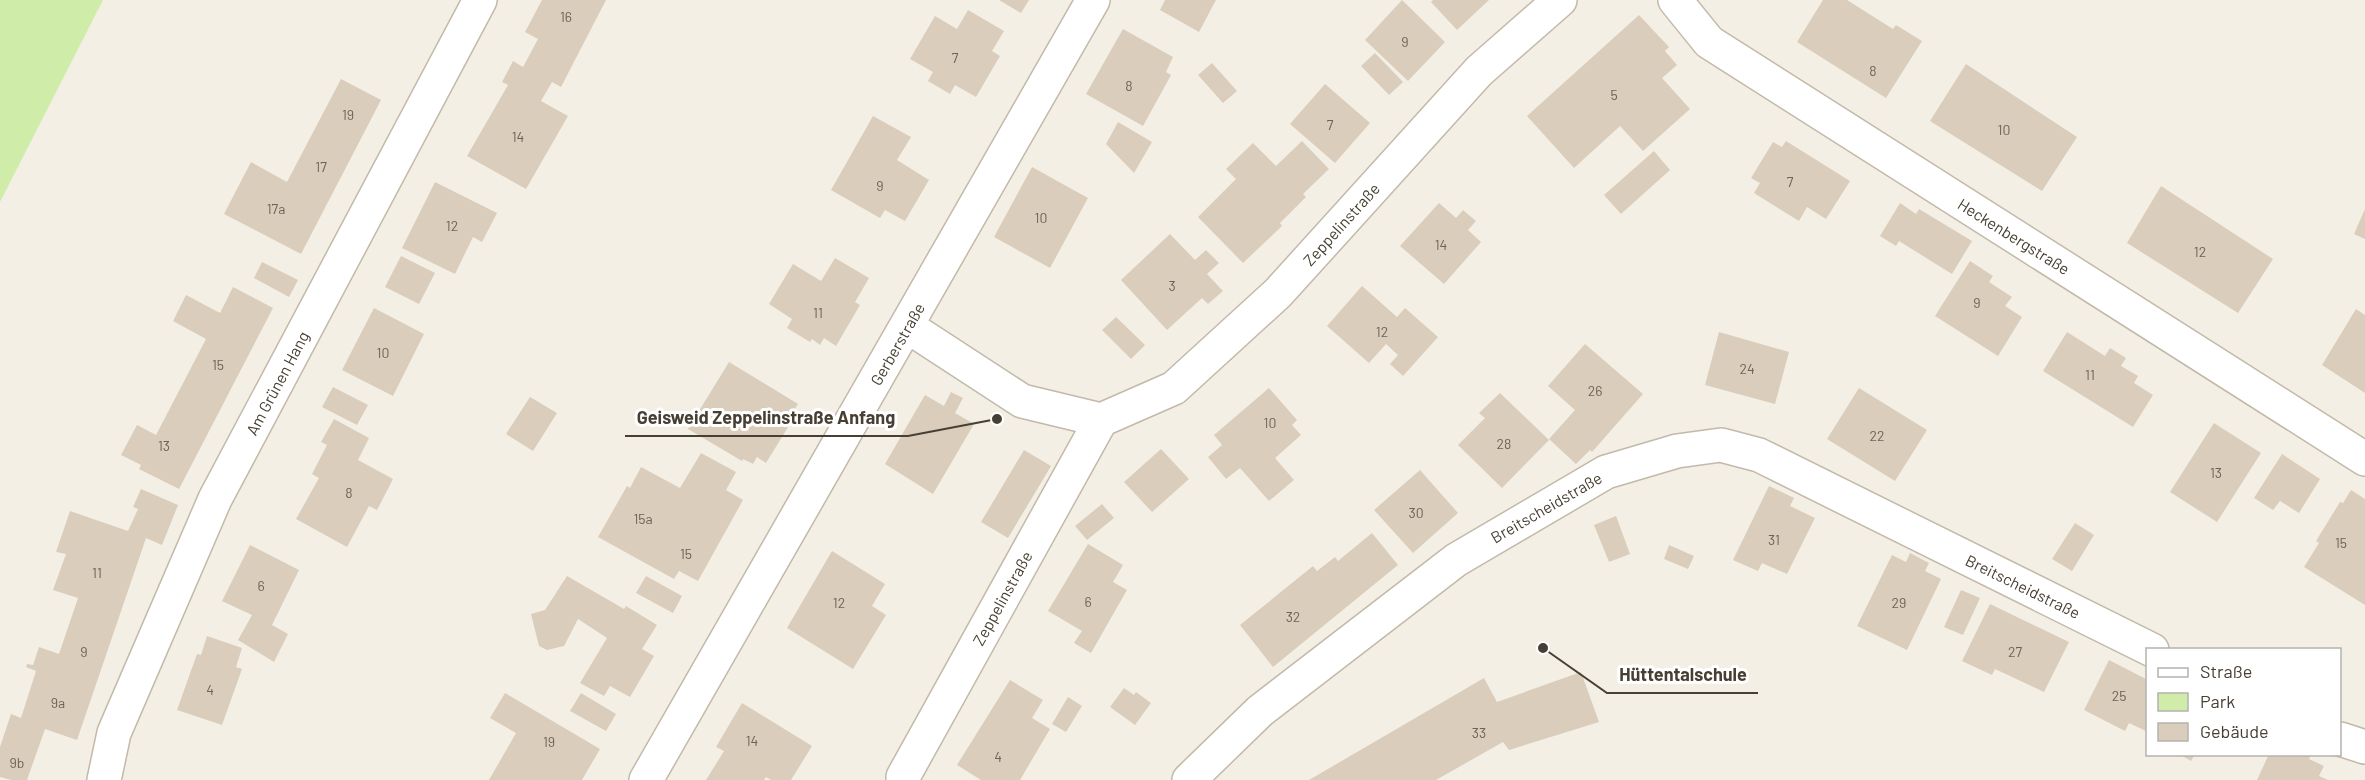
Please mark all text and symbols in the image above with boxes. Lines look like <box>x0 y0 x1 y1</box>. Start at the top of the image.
house number: 16 <box>560 8 572 25</box>
house number: 9 <box>1401 33 1409 50</box>
house number: 7 <box>952 49 959 66</box>
house number: 8 <box>1869 62 1877 79</box>
house number: 8 <box>1125 77 1133 94</box>
house number: 5 <box>1610 86 1618 103</box>
house number: 19 <box>342 106 354 123</box>
house number: 7 <box>1327 116 1334 133</box>
house number: 10 <box>1998 121 2010 138</box>
house number: 14 <box>512 128 524 145</box>
house number: 17 <box>315 158 327 175</box>
house number: 7 <box>1787 173 1794 190</box>
house number: 9 <box>876 177 884 194</box>
street label: Zeppelinstraße <box>1299 179 1383 269</box>
street label: Heckenbergstraße <box>1955 194 2073 278</box>
house number: 17a <box>267 200 285 217</box>
house number: 10 <box>1035 209 1047 226</box>
house number: 12 <box>446 217 458 234</box>
house number: 14 <box>1435 236 1447 253</box>
house number: 12 <box>2194 243 2206 260</box>
house number: 3 <box>1168 277 1176 294</box>
house number: 9 <box>1973 294 1981 311</box>
street label: Gerberstraße <box>866 299 928 389</box>
house number: 11 <box>813 304 823 321</box>
house number: 12 <box>1376 323 1388 340</box>
street label: Am Grünen Hang <box>242 328 312 438</box>
house number: 10 <box>377 344 389 361</box>
house number: 15 <box>212 356 224 373</box>
house number: 24 <box>1739 360 1755 377</box>
house number: 11 <box>2085 366 2095 383</box>
house number: 26 <box>1588 382 1602 399</box>
callout: Geisweid Zeppelinstraße Anfang <box>625 400 908 436</box>
text: Geisweid Zeppelinstraße Anfang <box>637 406 895 428</box>
house number: 10 <box>1264 414 1276 431</box>
house number: 22 <box>1869 427 1885 444</box>
house number: 28 <box>1497 435 1511 452</box>
house number: 13 <box>158 437 170 454</box>
house number: 13 <box>2210 464 2222 481</box>
street label: Breitscheidstraße <box>1487 468 1605 546</box>
house number: 8 <box>345 484 353 501</box>
house number: 30 <box>1408 504 1424 521</box>
house number: 15a <box>633 510 653 527</box>
house number: 31 <box>1768 531 1780 548</box>
house number: 15 <box>2335 534 2347 551</box>
house number: 15 <box>680 545 692 562</box>
street label: Zeppelinstraße <box>968 548 1036 648</box>
street label: Breitscheidstraße <box>1963 550 2083 622</box>
house number: 11 <box>92 564 102 581</box>
house number: 6 <box>257 577 265 594</box>
house number: 6 <box>1084 593 1092 610</box>
house number: 12 <box>833 594 845 611</box>
house number: 29 <box>1892 594 1906 611</box>
house number: 32 <box>1286 608 1300 625</box>
house number: 9 <box>80 643 88 660</box>
house number: 27 <box>2008 643 2022 660</box>
legend <box>2146 648 2341 756</box>
callout: Hüttentalschule <box>1607 657 1758 693</box>
text: Straße <box>2200 660 2252 682</box>
text: Hüttentalschule <box>1619 663 1747 685</box>
house number: 4 <box>206 681 214 698</box>
house number: 25 <box>2112 687 2126 704</box>
text: Park <box>2200 690 2235 712</box>
house number: 9a <box>51 694 65 711</box>
text: Gebäude <box>2200 720 2269 742</box>
house number: 33 <box>1472 724 1486 741</box>
house number: 14 <box>746 732 758 749</box>
house number: 19 <box>543 733 555 750</box>
house number: 4 <box>994 748 1002 765</box>
house number: 9b <box>10 754 24 771</box>

